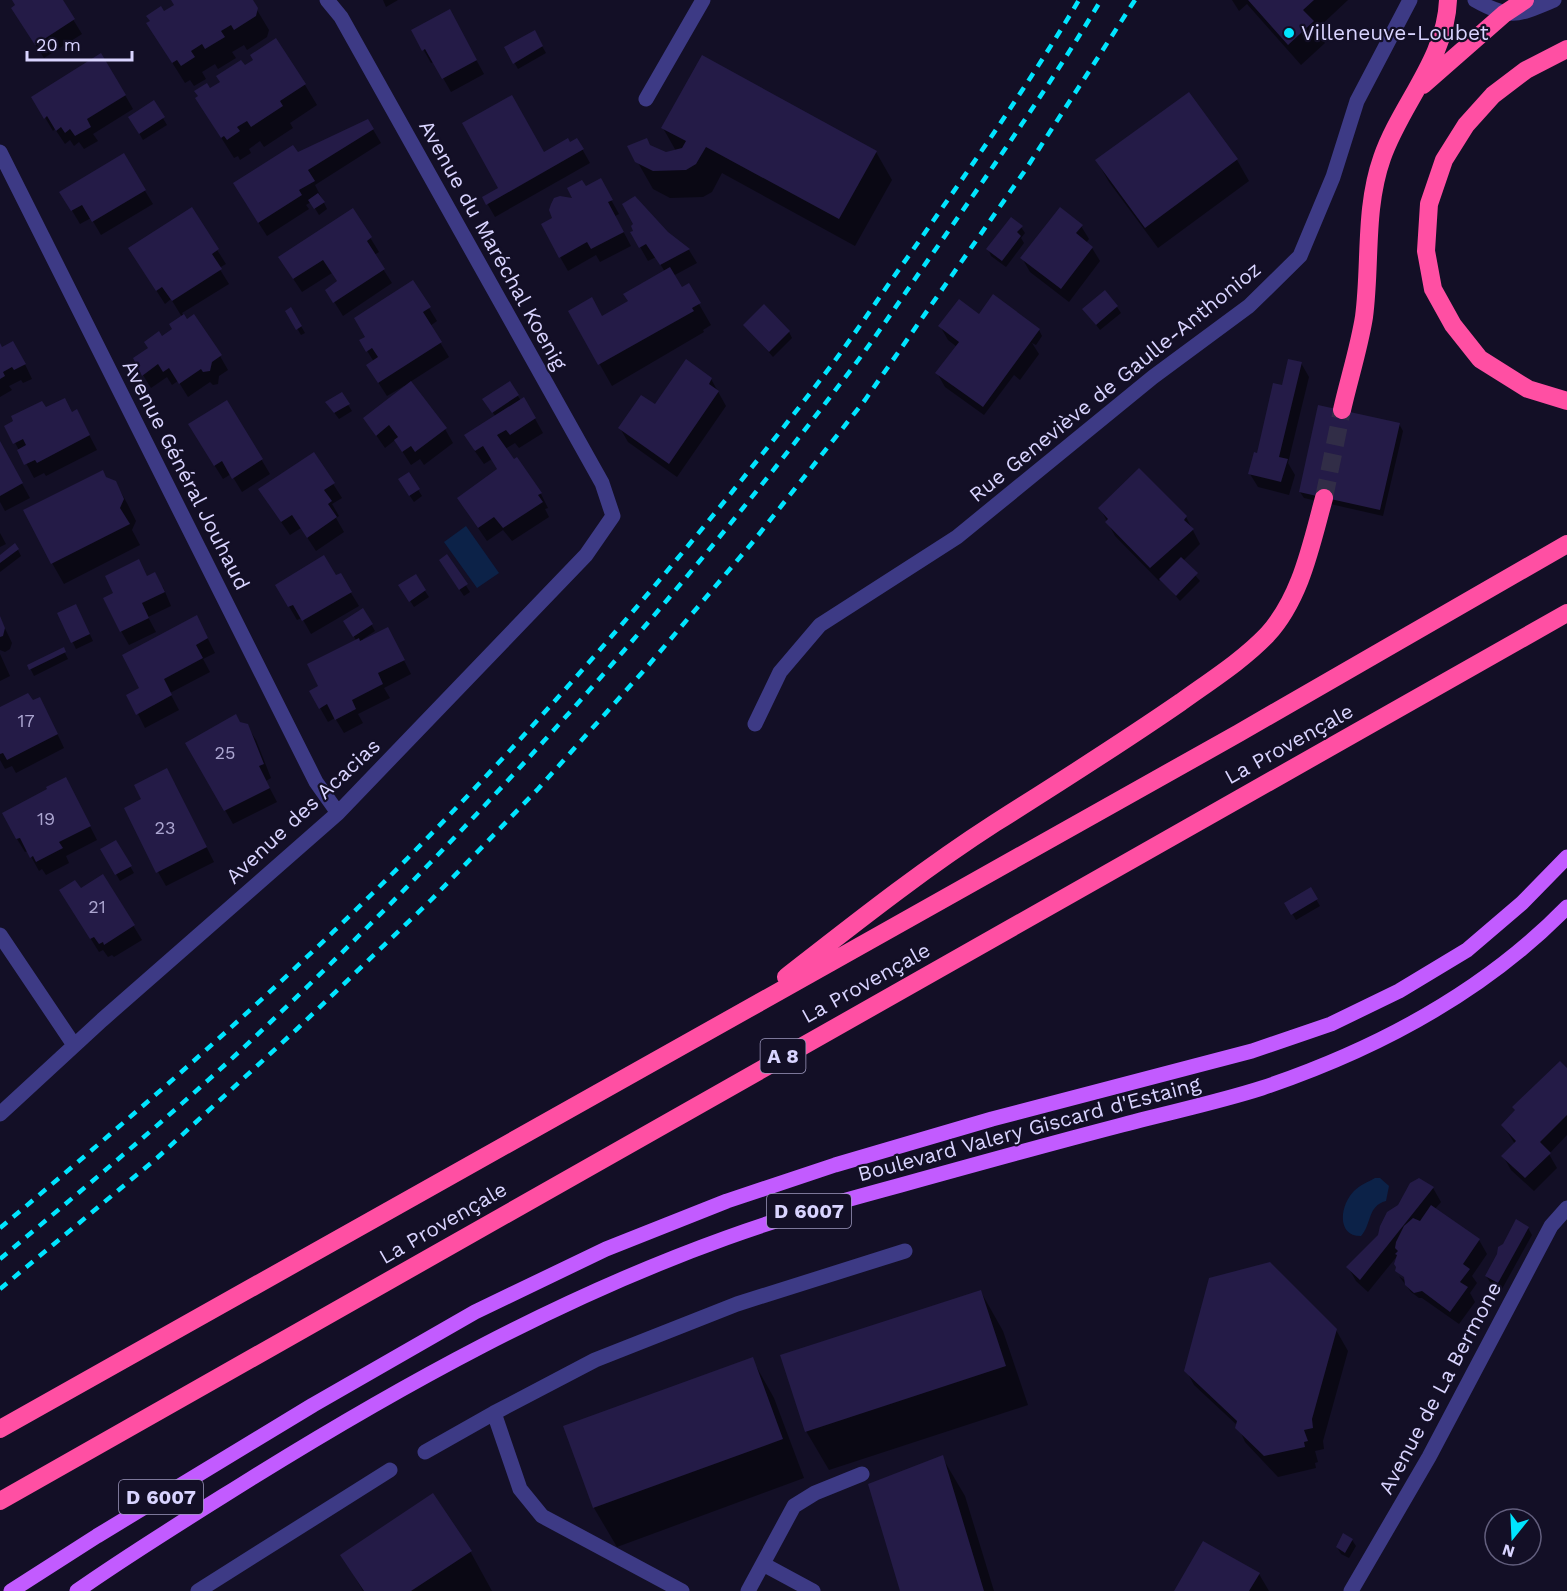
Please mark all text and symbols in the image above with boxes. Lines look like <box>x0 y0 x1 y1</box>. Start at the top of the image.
place label: Villeneuve-Loubet <box>1301 20 1489 45</box>
scale bar <box>27 24 132 62</box>
marker: Villeneuve-Loubet <box>1282 26 1296 40</box>
text: 20 m <box>36 34 81 55</box>
street label: Avenue du Maréchal Koenig <box>414 116 573 375</box>
street label: Rue Geneviève de Gaulle-Anthonioz <box>964 256 1265 507</box>
street label: Avenue Général Jouhaud <box>117 356 255 594</box>
street label: La Provençale <box>1220 698 1357 789</box>
house number: 17 <box>17 710 35 731</box>
street label: Avenue des Acacias <box>220 733 385 889</box>
house number: 25 <box>215 742 235 763</box>
house number: 19 <box>37 808 55 829</box>
house number: 23 <box>155 817 176 838</box>
house number: 21 <box>88 896 106 917</box>
street label: La Provençale <box>797 937 934 1028</box>
road number: A 8 <box>760 1039 806 1073</box>
street label: Boulevard Valery Giscard d'Estaing <box>855 1070 1204 1186</box>
street label: La Provençale <box>375 1176 511 1269</box>
road number: D 6007 <box>767 1194 851 1228</box>
street label: Avenue de La Bermone <box>1373 1277 1506 1498</box>
road number: D 6007 <box>119 1480 203 1514</box>
north arrow <box>1483 1507 1543 1567</box>
text: N <box>1500 1540 1517 1562</box>

